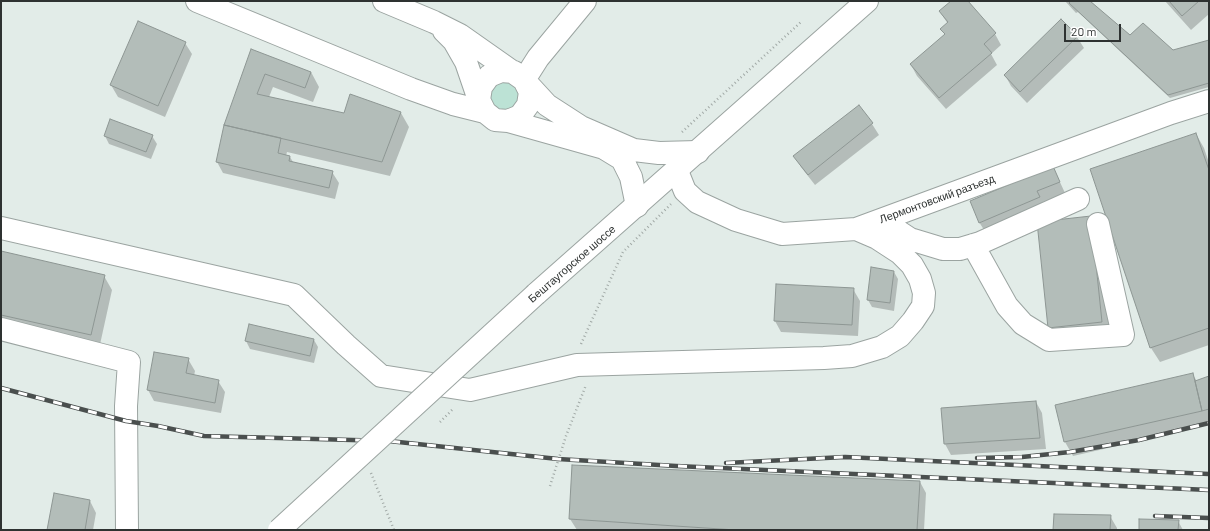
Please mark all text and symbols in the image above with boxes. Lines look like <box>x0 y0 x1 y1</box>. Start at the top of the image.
scale bar <box>1066 16 1123 42</box>
text: 20 m <box>1071 24 1097 38</box>
street label: Лермонтовский разъезд <box>878 172 996 226</box>
street label: Бештаугорское шоссе <box>526 222 618 306</box>

